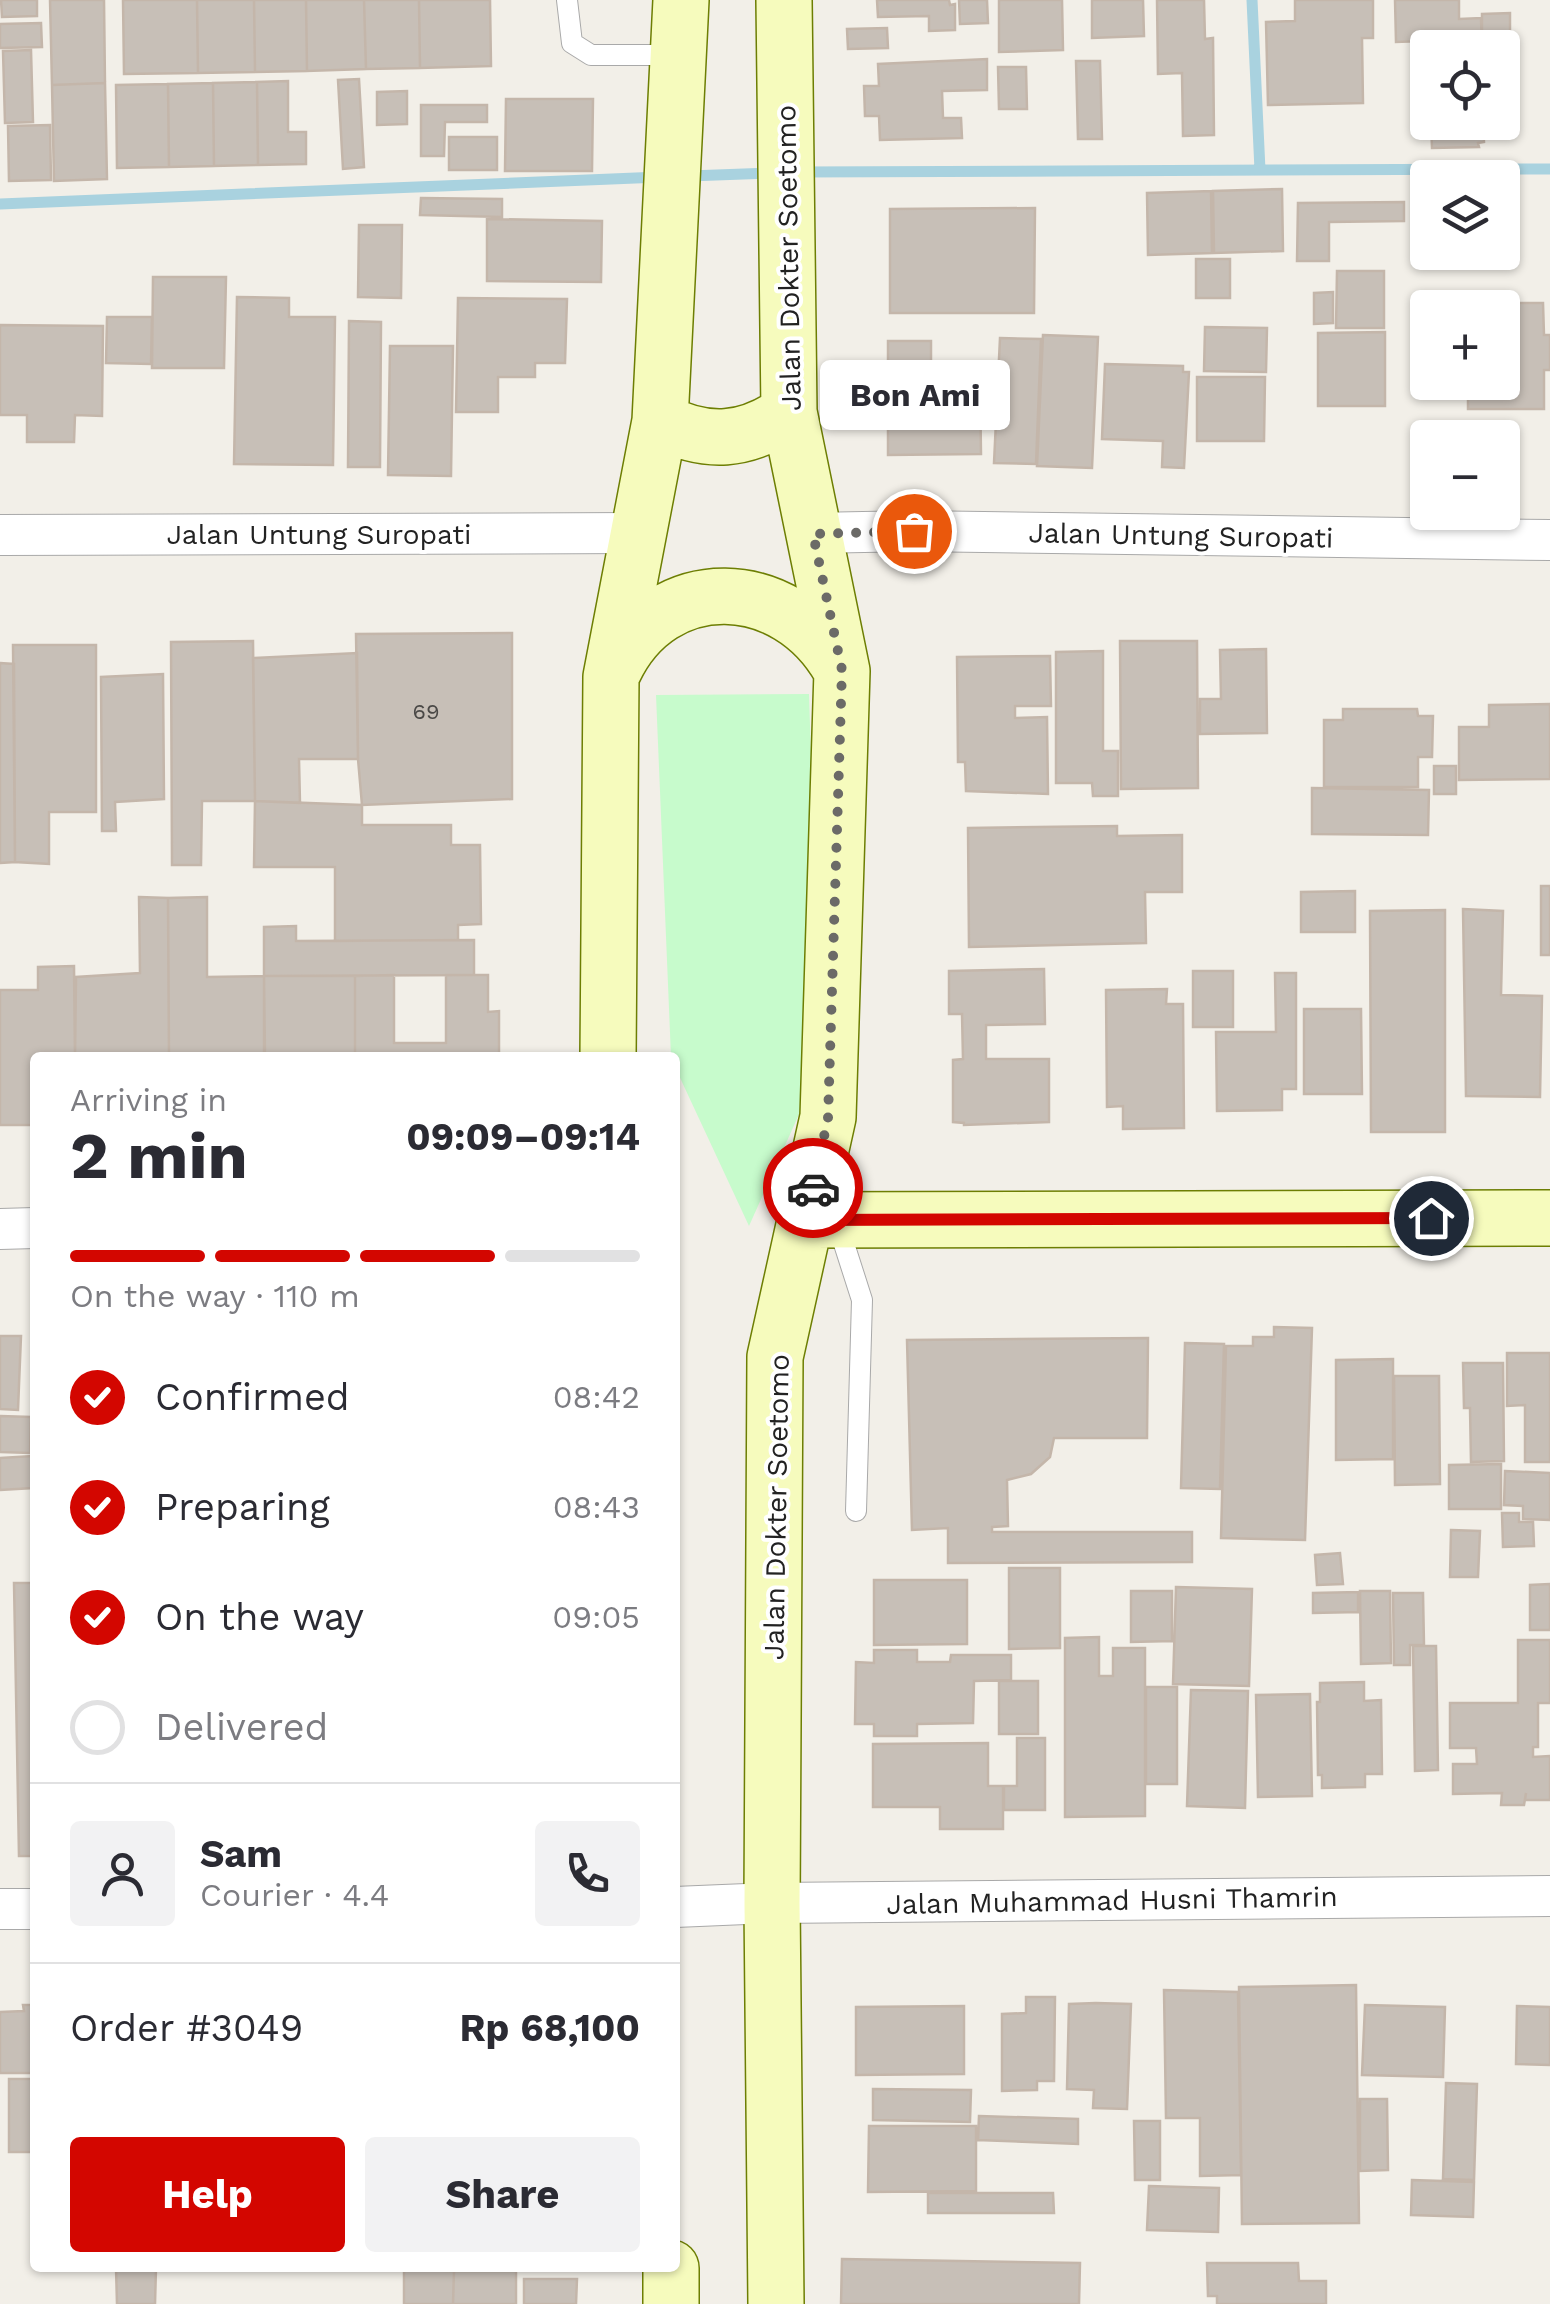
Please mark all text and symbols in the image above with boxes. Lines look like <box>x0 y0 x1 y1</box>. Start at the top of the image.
map controls <box>1410 30 1520 530</box>
button: locate <box>1410 30 1520 140</box>
street label: Jalan Dokter Soetomo <box>769 105 808 411</box>
button: layers <box>1410 160 1520 270</box>
button: + <box>1410 290 1520 400</box>
callout: Bon Ami <box>819 361 1009 431</box>
text: Bon Ami <box>850 376 980 414</box>
button: − <box>1410 420 1520 530</box>
pin <box>872 489 957 574</box>
icon: bag <box>887 504 942 559</box>
street label: Jalan Untung Suropati <box>1028 516 1334 555</box>
street label: Jalan Untung Suropati <box>167 518 471 551</box>
house number: 69 <box>413 699 439 724</box>
text: Arriving in <box>70 1081 227 1119</box>
text: 09:09–09:14 <box>406 1115 640 1159</box>
text: 2 min <box>70 1118 248 1194</box>
courier <box>763 1138 863 1238</box>
icon: car <box>786 1161 841 1216</box>
pin <box>1389 1176 1474 1261</box>
icon: home <box>1404 1191 1459 1246</box>
text: On the way · 110 m <box>70 1277 360 1315</box>
street label: Jalan Dokter Soetomo <box>757 1354 796 1660</box>
icon: check <box>70 1370 125 1425</box>
text: Confirmed <box>155 1375 350 1419</box>
text: 08:42 <box>553 1378 640 1416</box>
icon: check <box>70 1480 125 1535</box>
text: Preparing <box>155 1485 330 1529</box>
text: 08:43 <box>553 1488 640 1526</box>
icon: check <box>70 1590 125 1645</box>
text: On the way <box>155 1595 364 1639</box>
text: 09:05 <box>552 1598 640 1636</box>
text: Delivered <box>155 1705 328 1749</box>
button: person <box>70 1821 175 1926</box>
button: phone <box>535 1821 640 1926</box>
text: Sam <box>200 1832 282 1876</box>
text: Courier · 4.4 <box>200 1876 389 1914</box>
street label: Jalan Muhammad Husni Thamrin <box>886 1880 1338 1921</box>
text: Order #3049 <box>70 2006 303 2050</box>
text: Rp 68,100 <box>459 2006 640 2050</box>
button: Help <box>70 2137 345 2252</box>
button: Share <box>365 2137 640 2252</box>

